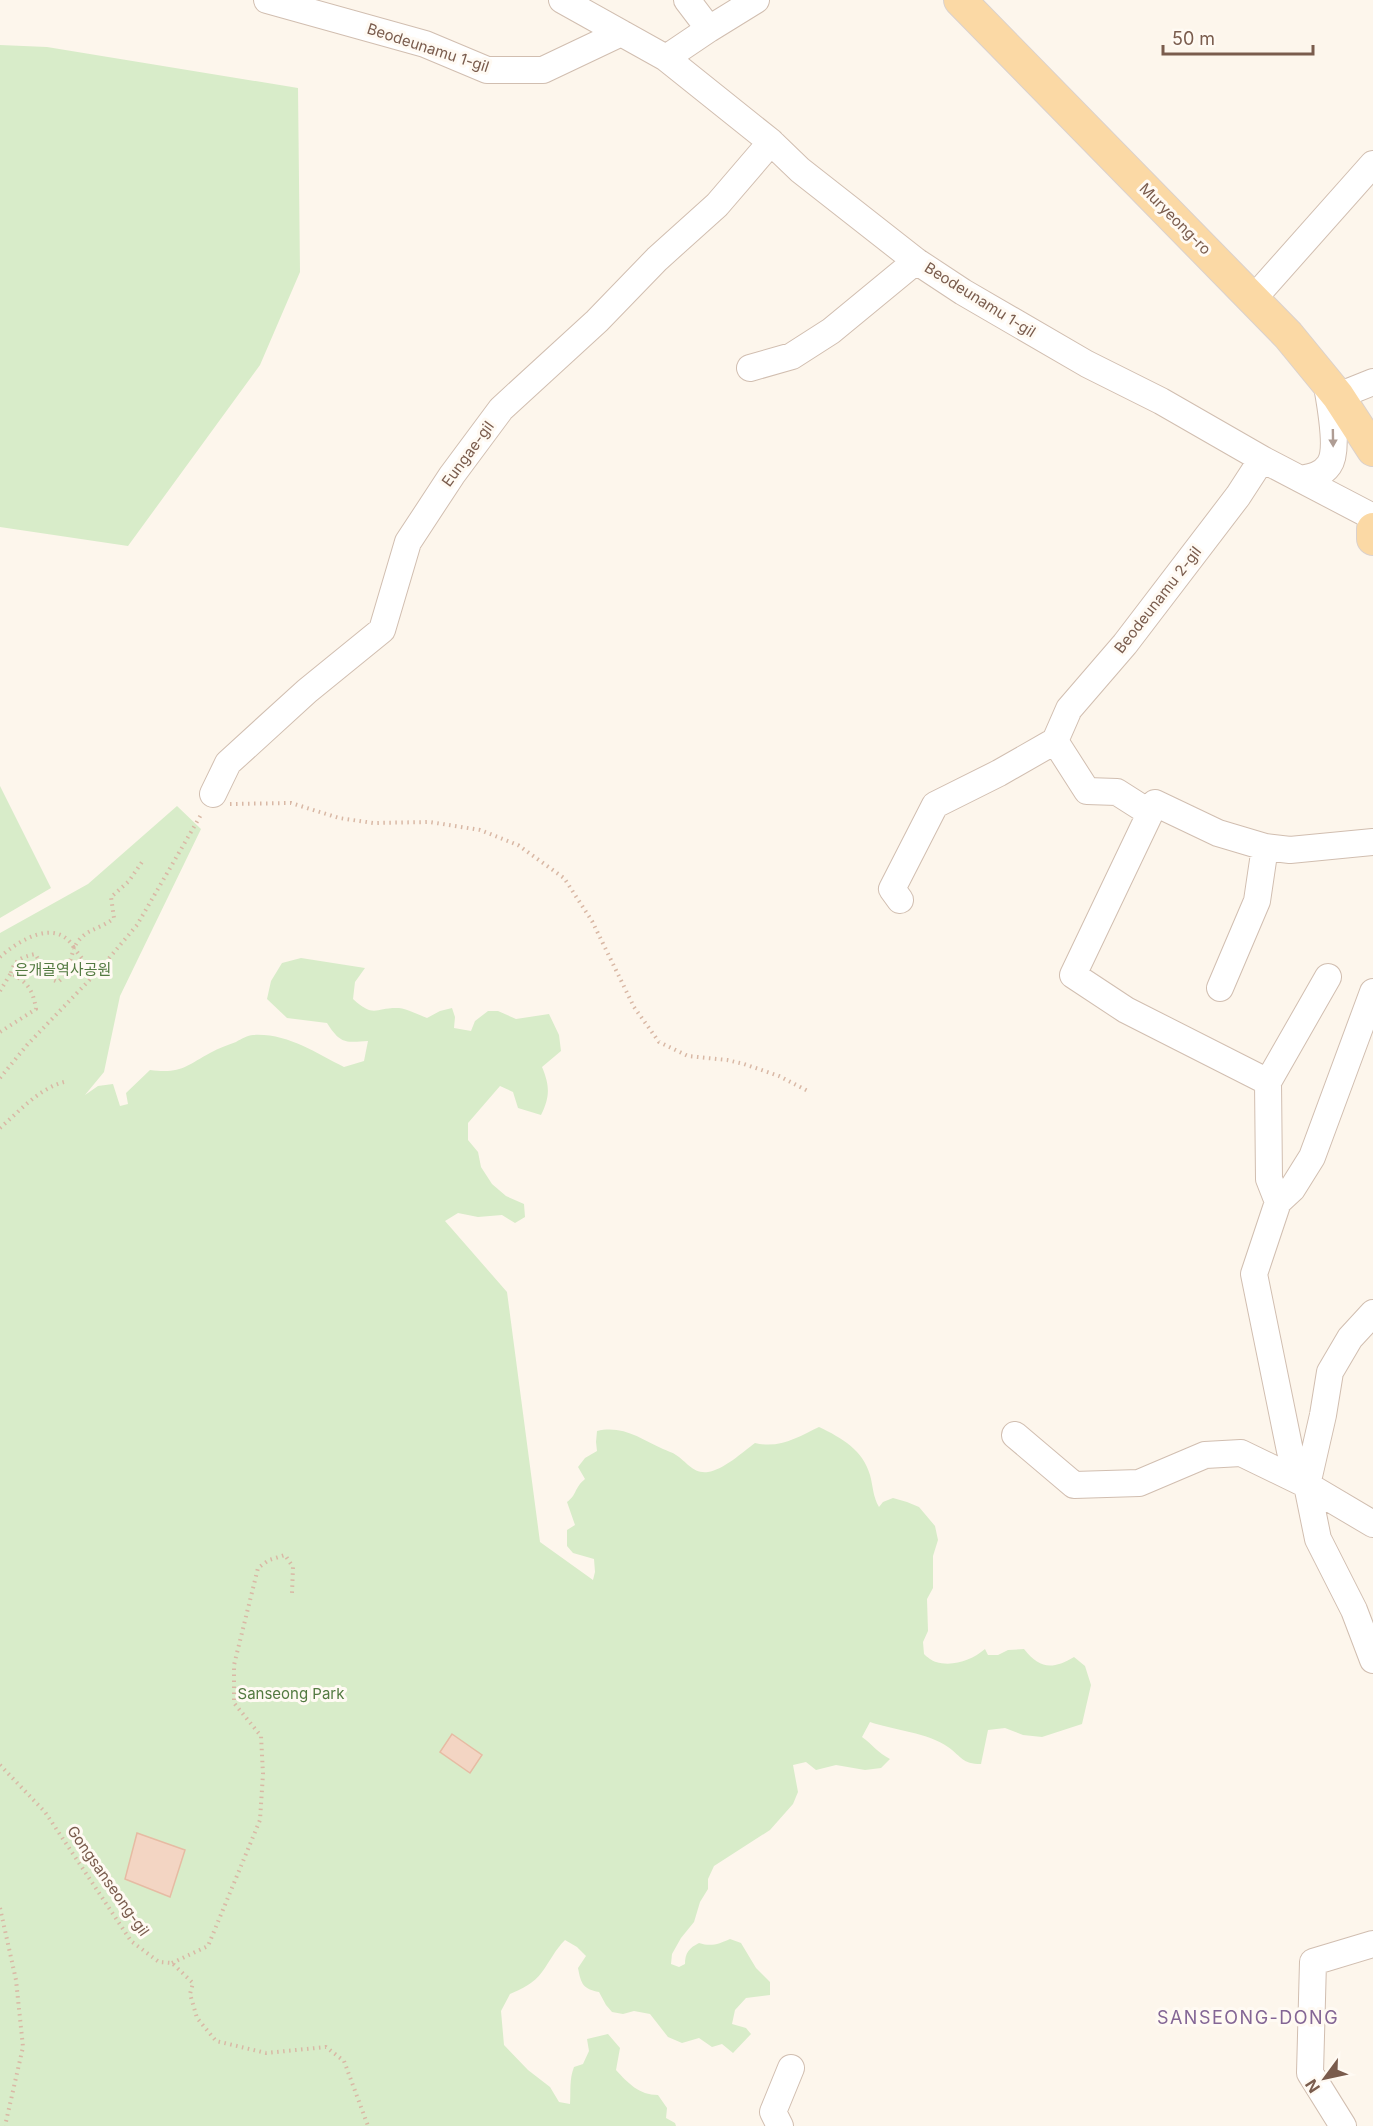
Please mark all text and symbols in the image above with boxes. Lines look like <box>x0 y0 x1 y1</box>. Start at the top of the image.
scale bar <box>1163 18 1313 56</box>
street label: Beodeunamu 1-gil <box>365 19 492 76</box>
text: 50 m <box>1172 28 1215 49</box>
street label: Muryeong-ro <box>1136 179 1215 258</box>
street label: Beodeunamu 1-gil <box>921 258 1039 341</box>
street label: Eungae-gil <box>437 417 498 490</box>
one-way arrow <box>1328 428 1338 447</box>
street label: Beodeunamu 2-gil <box>1110 542 1205 657</box>
park label: 은개골역사공원 <box>15 960 111 979</box>
park label: Sanseong Park <box>238 1684 345 1703</box>
street label: Gongsanseong-gil <box>63 1822 154 1940</box>
district label: SANSEONG-DONG <box>1157 2007 1339 2028</box>
north arrow <box>1295 2048 1355 2108</box>
text: N <box>1301 2076 1324 2097</box>

